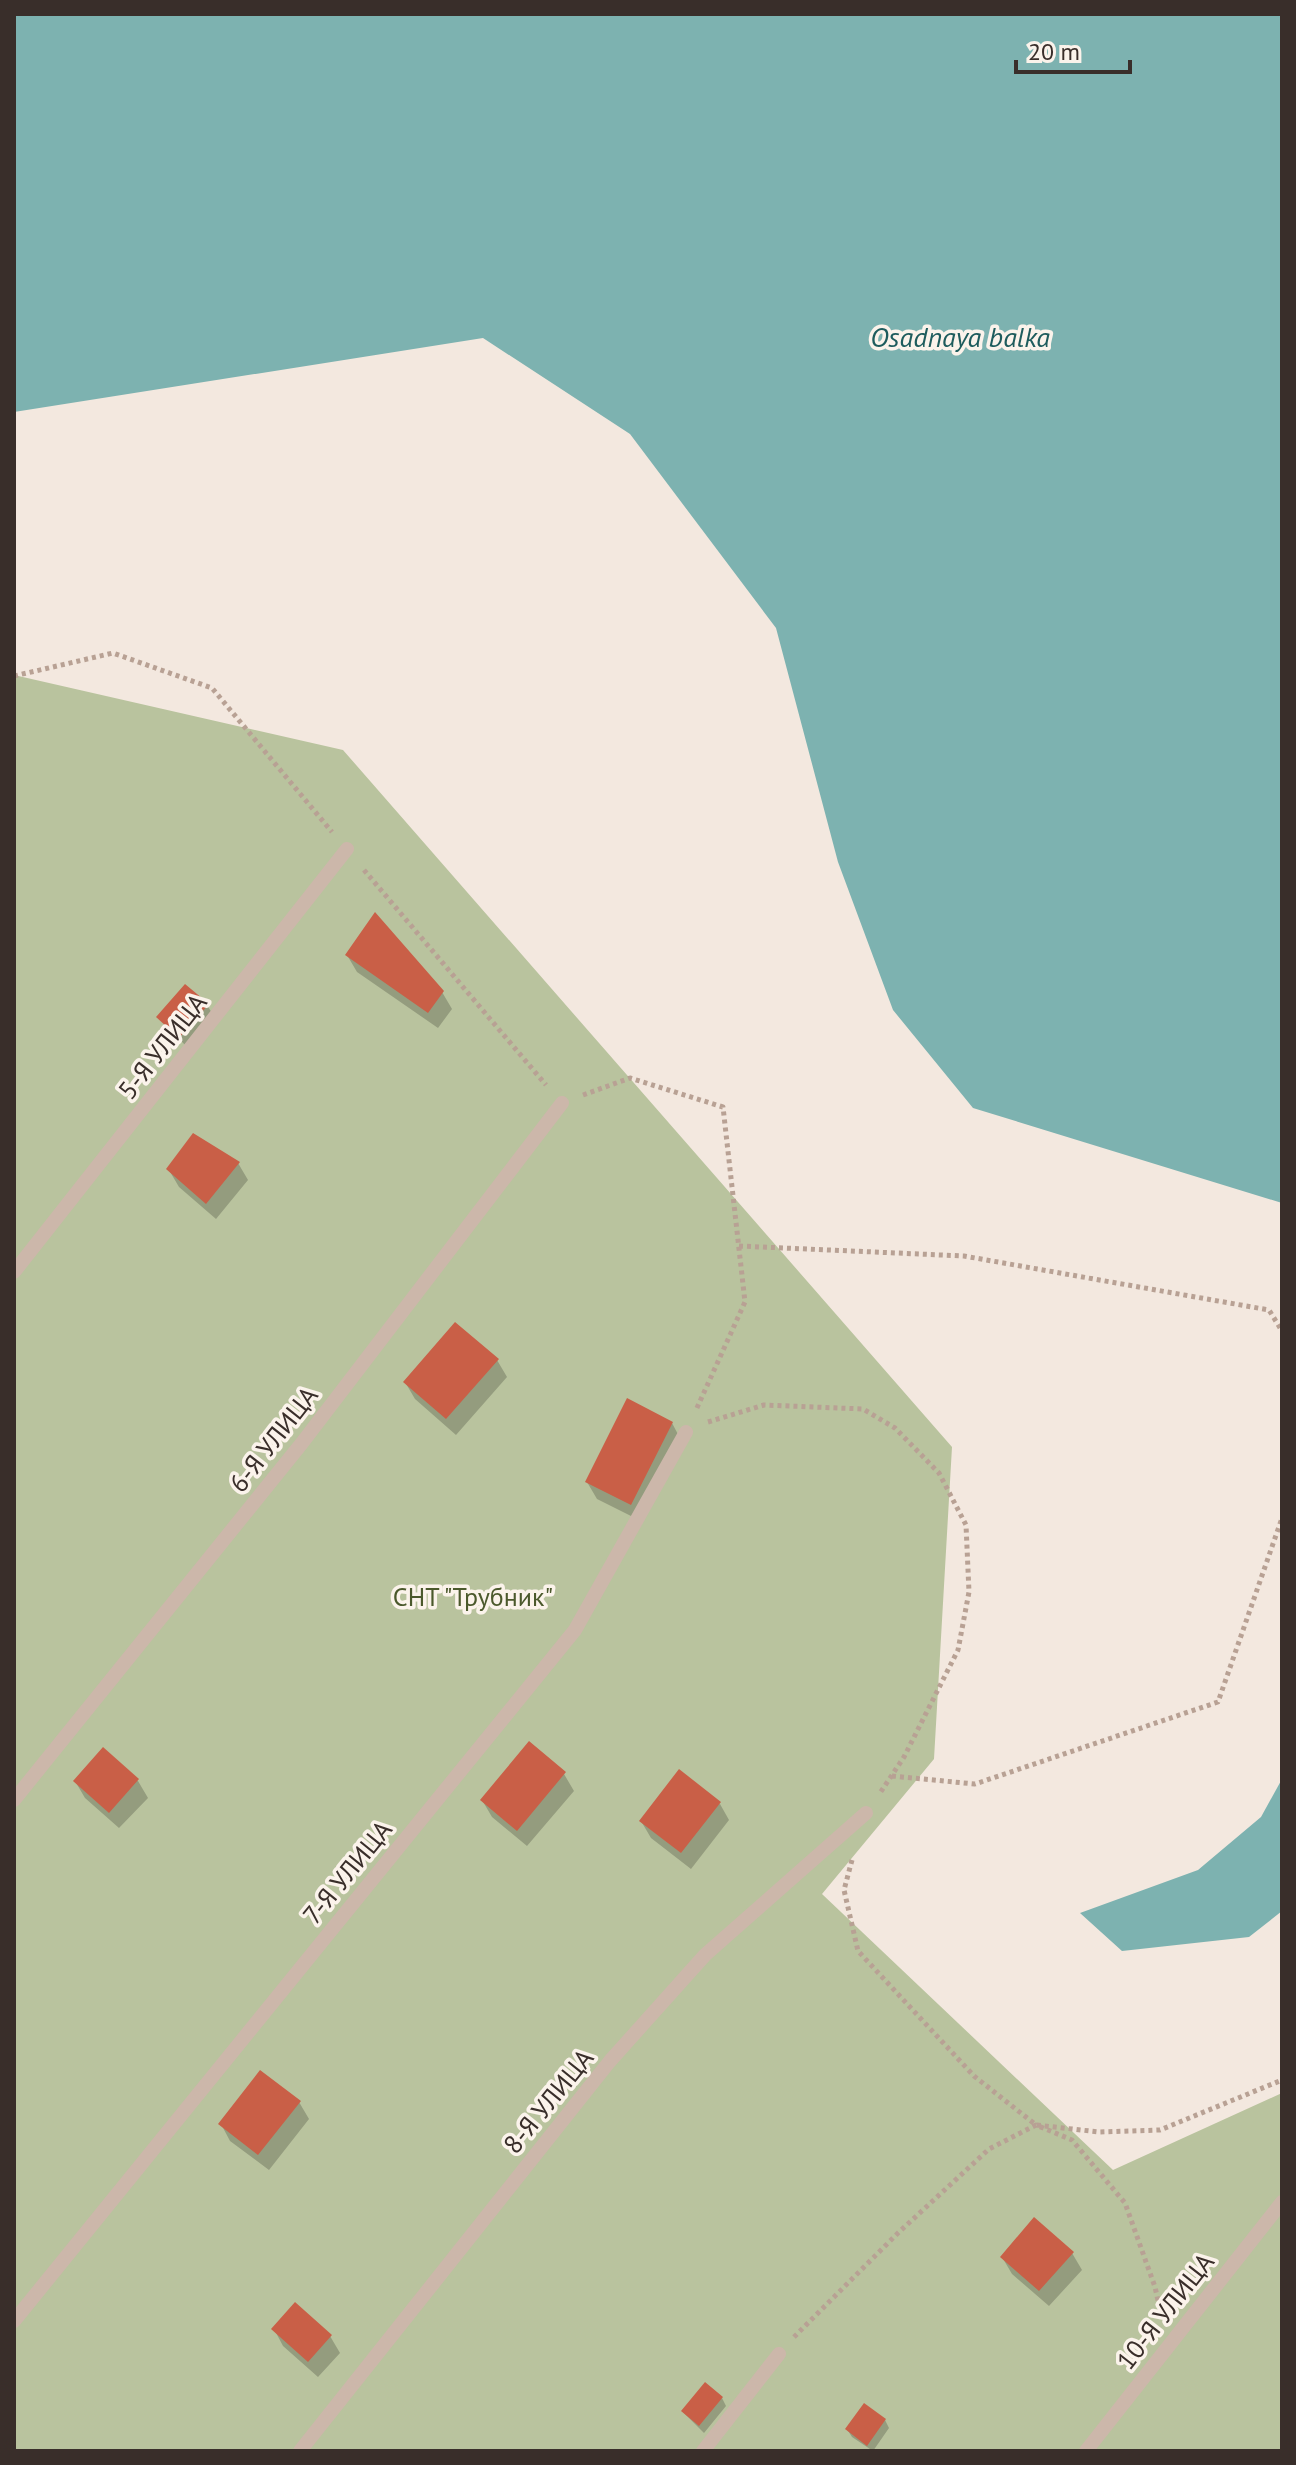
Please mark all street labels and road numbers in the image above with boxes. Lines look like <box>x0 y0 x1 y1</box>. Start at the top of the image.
street label: 5-Я УЛИЦА <box>110 987 214 1105</box>
street label: 6-Я УЛИЦА <box>221 1380 325 1498</box>
street label: 7-Я УЛИЦА <box>295 1814 399 1930</box>
street label: 8-Я УЛИЦА <box>496 2042 600 2160</box>
street label: 10-Я УЛИЦА <box>1109 2246 1221 2376</box>

